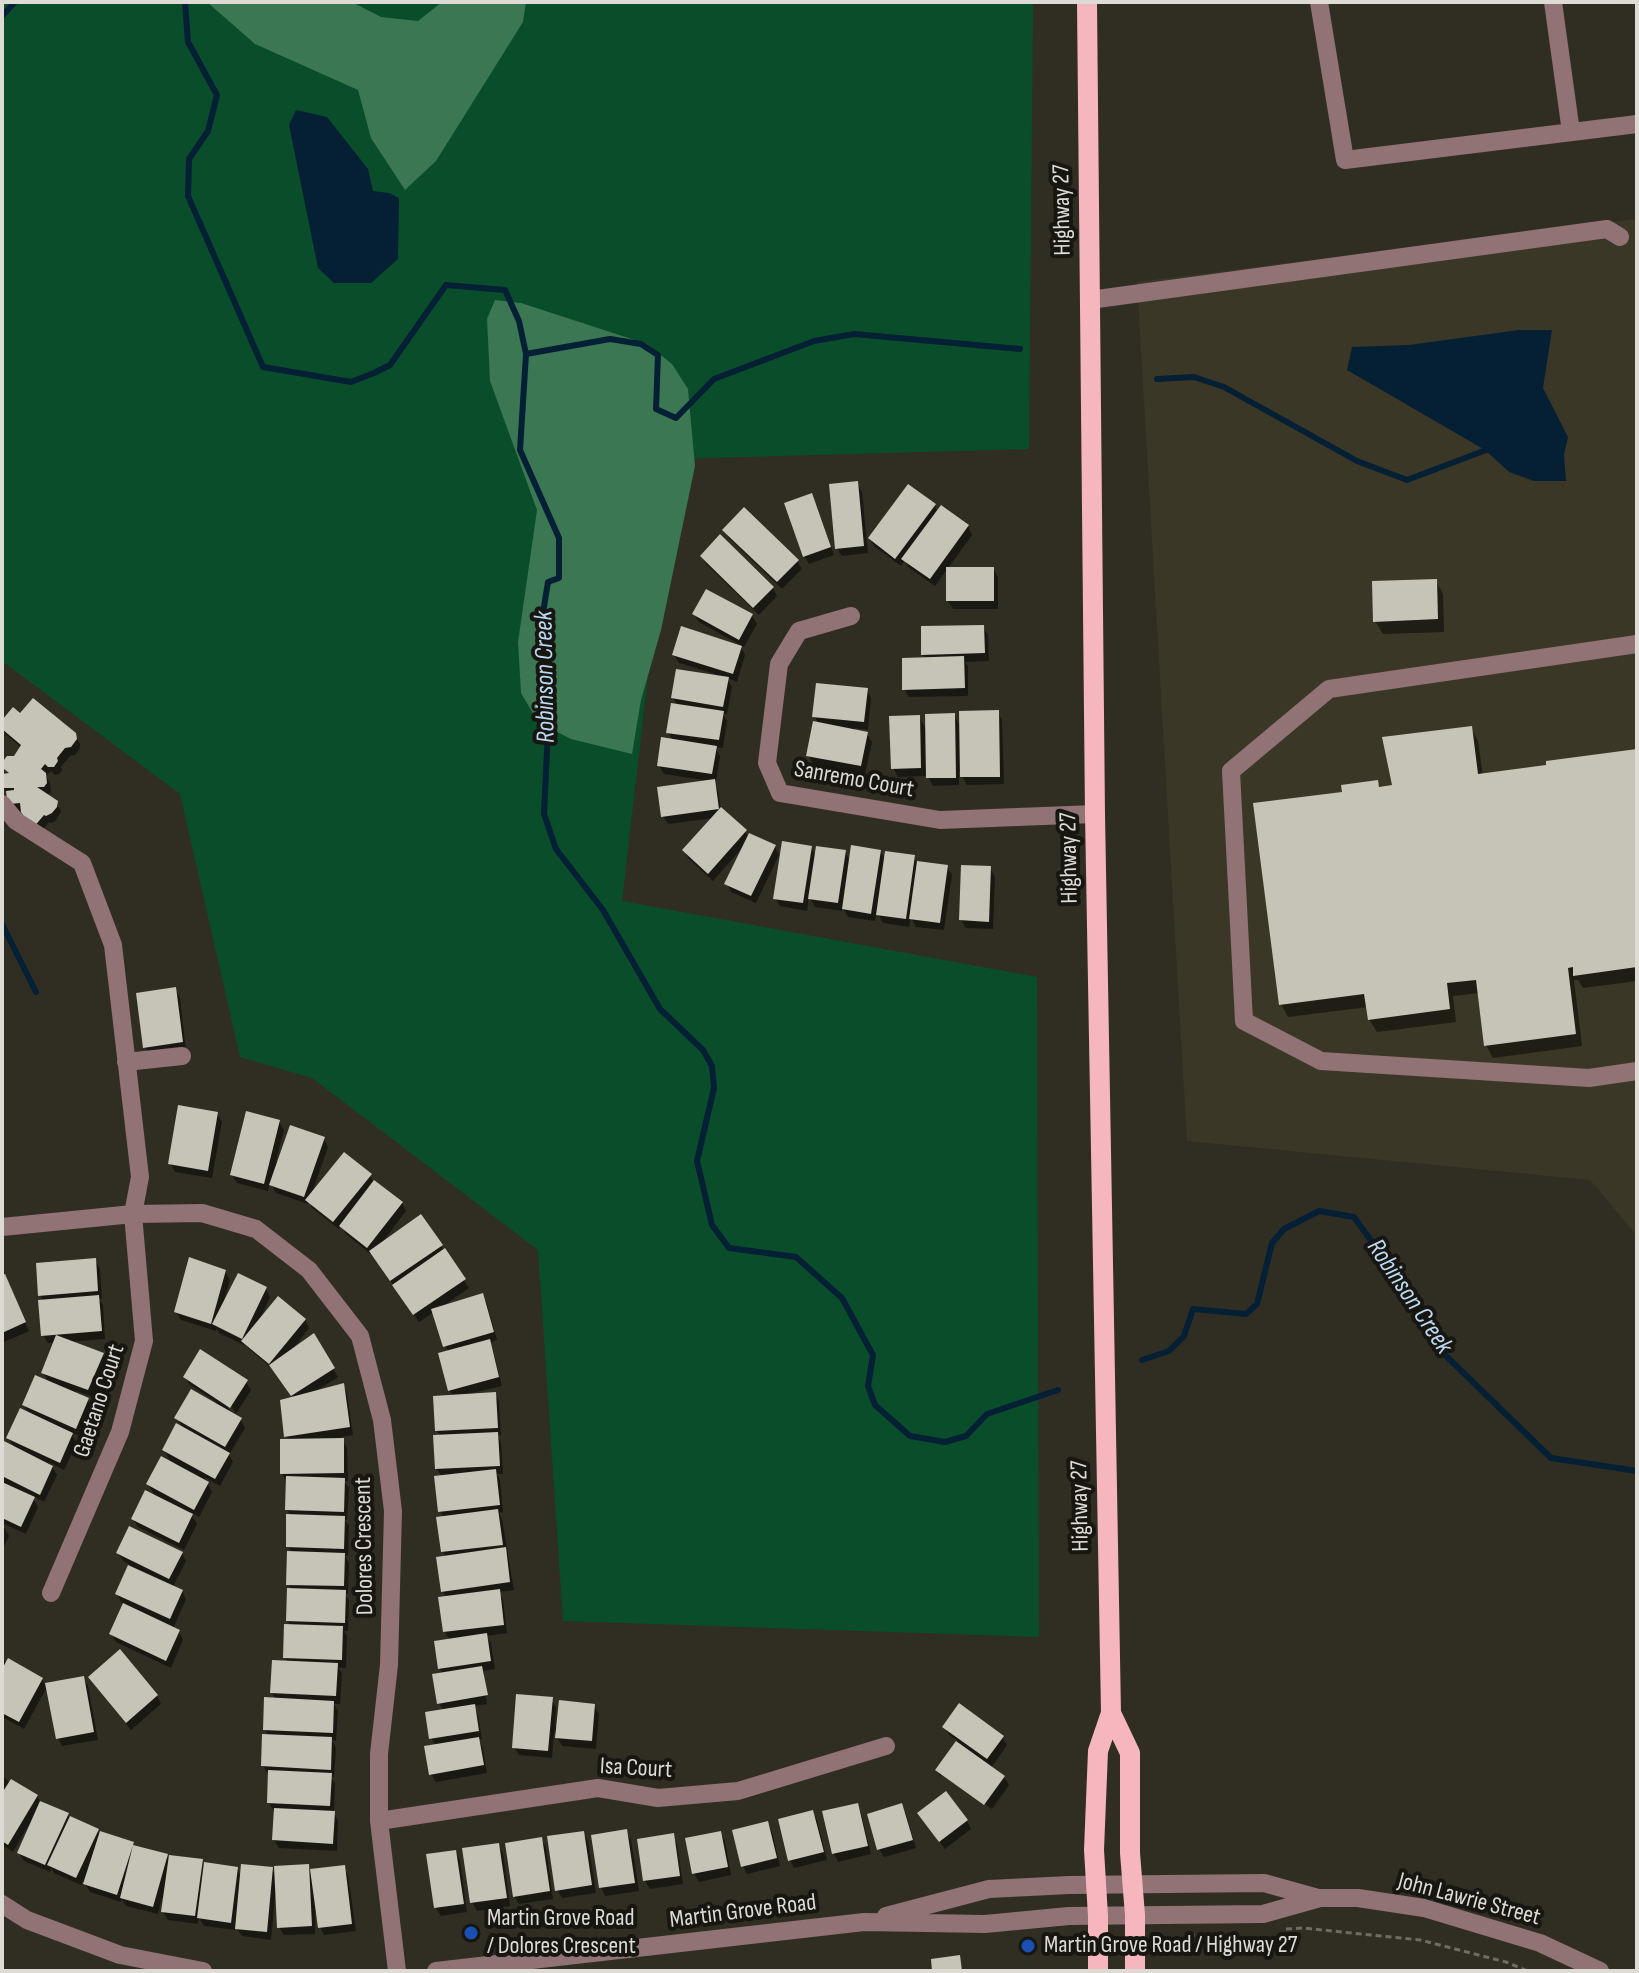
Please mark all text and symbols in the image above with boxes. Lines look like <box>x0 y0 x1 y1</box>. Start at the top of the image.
street label: Highway 27 <box>1048 164 1078 256</box>
water label: Robinson Creek <box>529 611 563 743</box>
street label: Sanremo Court <box>792 755 916 805</box>
street label: Highway 27 <box>1055 812 1085 904</box>
water label: Robinson Creek <box>1359 1234 1459 1360</box>
street label: Gaetano Court <box>68 1341 132 1461</box>
street label: Highway 27 <box>1066 1460 1096 1552</box>
street label: Dolores Crescent <box>349 1477 381 1615</box>
street label: Isa Court <box>599 1753 673 1785</box>
street label: John Lawrie Street <box>1395 1867 1543 1933</box>
street label: Martin Grove Road <box>668 1889 818 1935</box>
place label: Martin Grove Road / Dolores Crescent <box>487 1905 636 1961</box>
marker: Martin Grove Road / Dolores Crescent <box>462 1924 480 1942</box>
place label: Martin Grove Road / Highway 27 <box>1044 1932 1297 1960</box>
marker: Martin Grove Road / Highway 27 <box>1019 1937 1037 1955</box>

